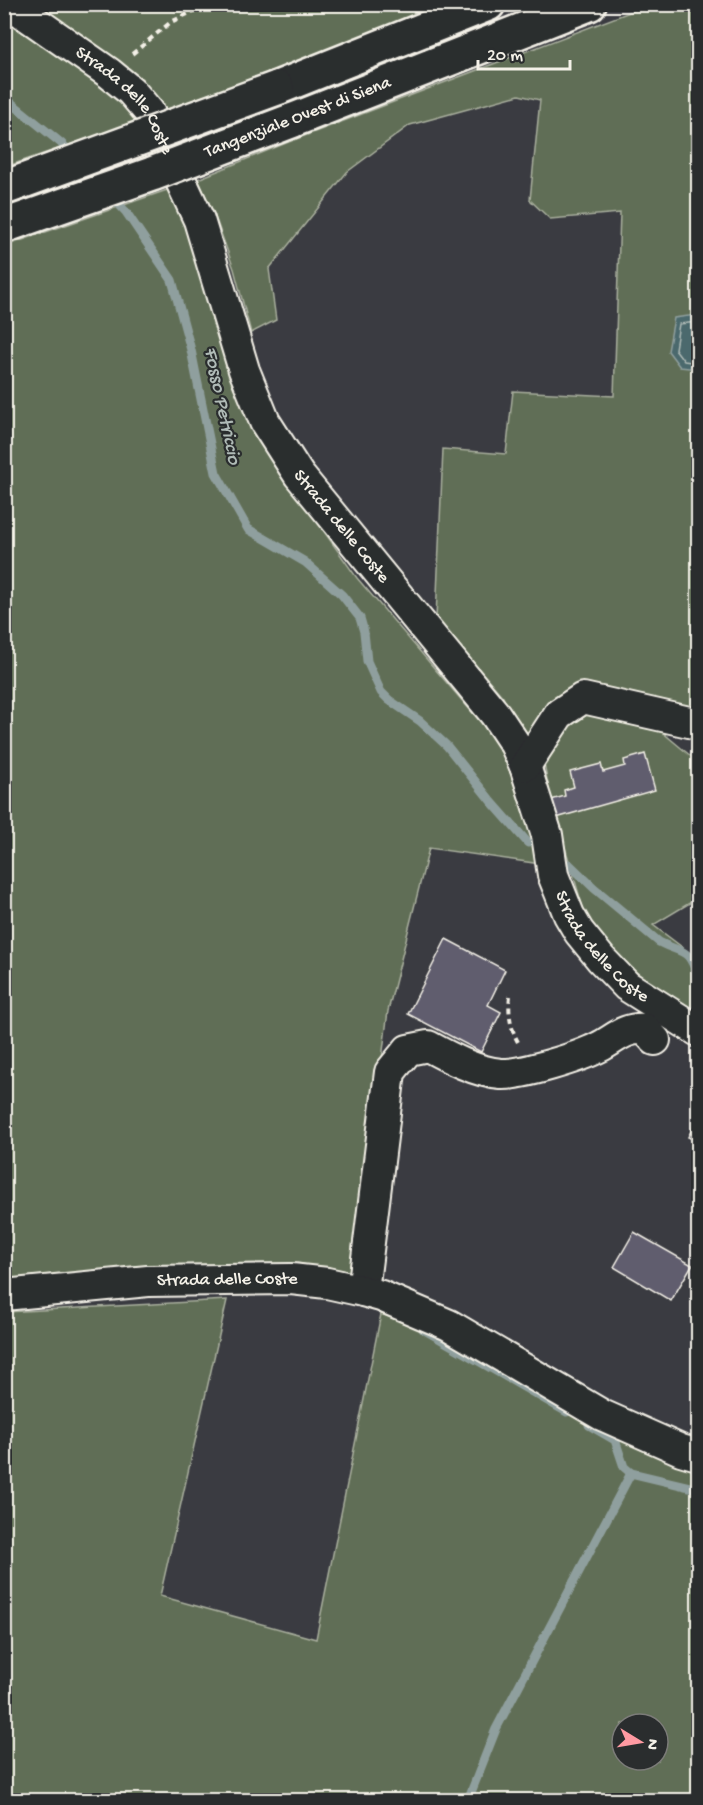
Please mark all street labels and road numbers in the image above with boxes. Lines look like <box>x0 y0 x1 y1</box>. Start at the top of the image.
street label: Strada delle Coste <box>71 42 178 158</box>
street label: Tangenziale Ovest di Siena <box>201 72 395 164</box>
street label: Strada delle Coste <box>289 465 394 588</box>
street label: Strada delle Coste <box>550 888 653 1008</box>
street label: Strada delle Coste <box>157 1268 299 1291</box>

